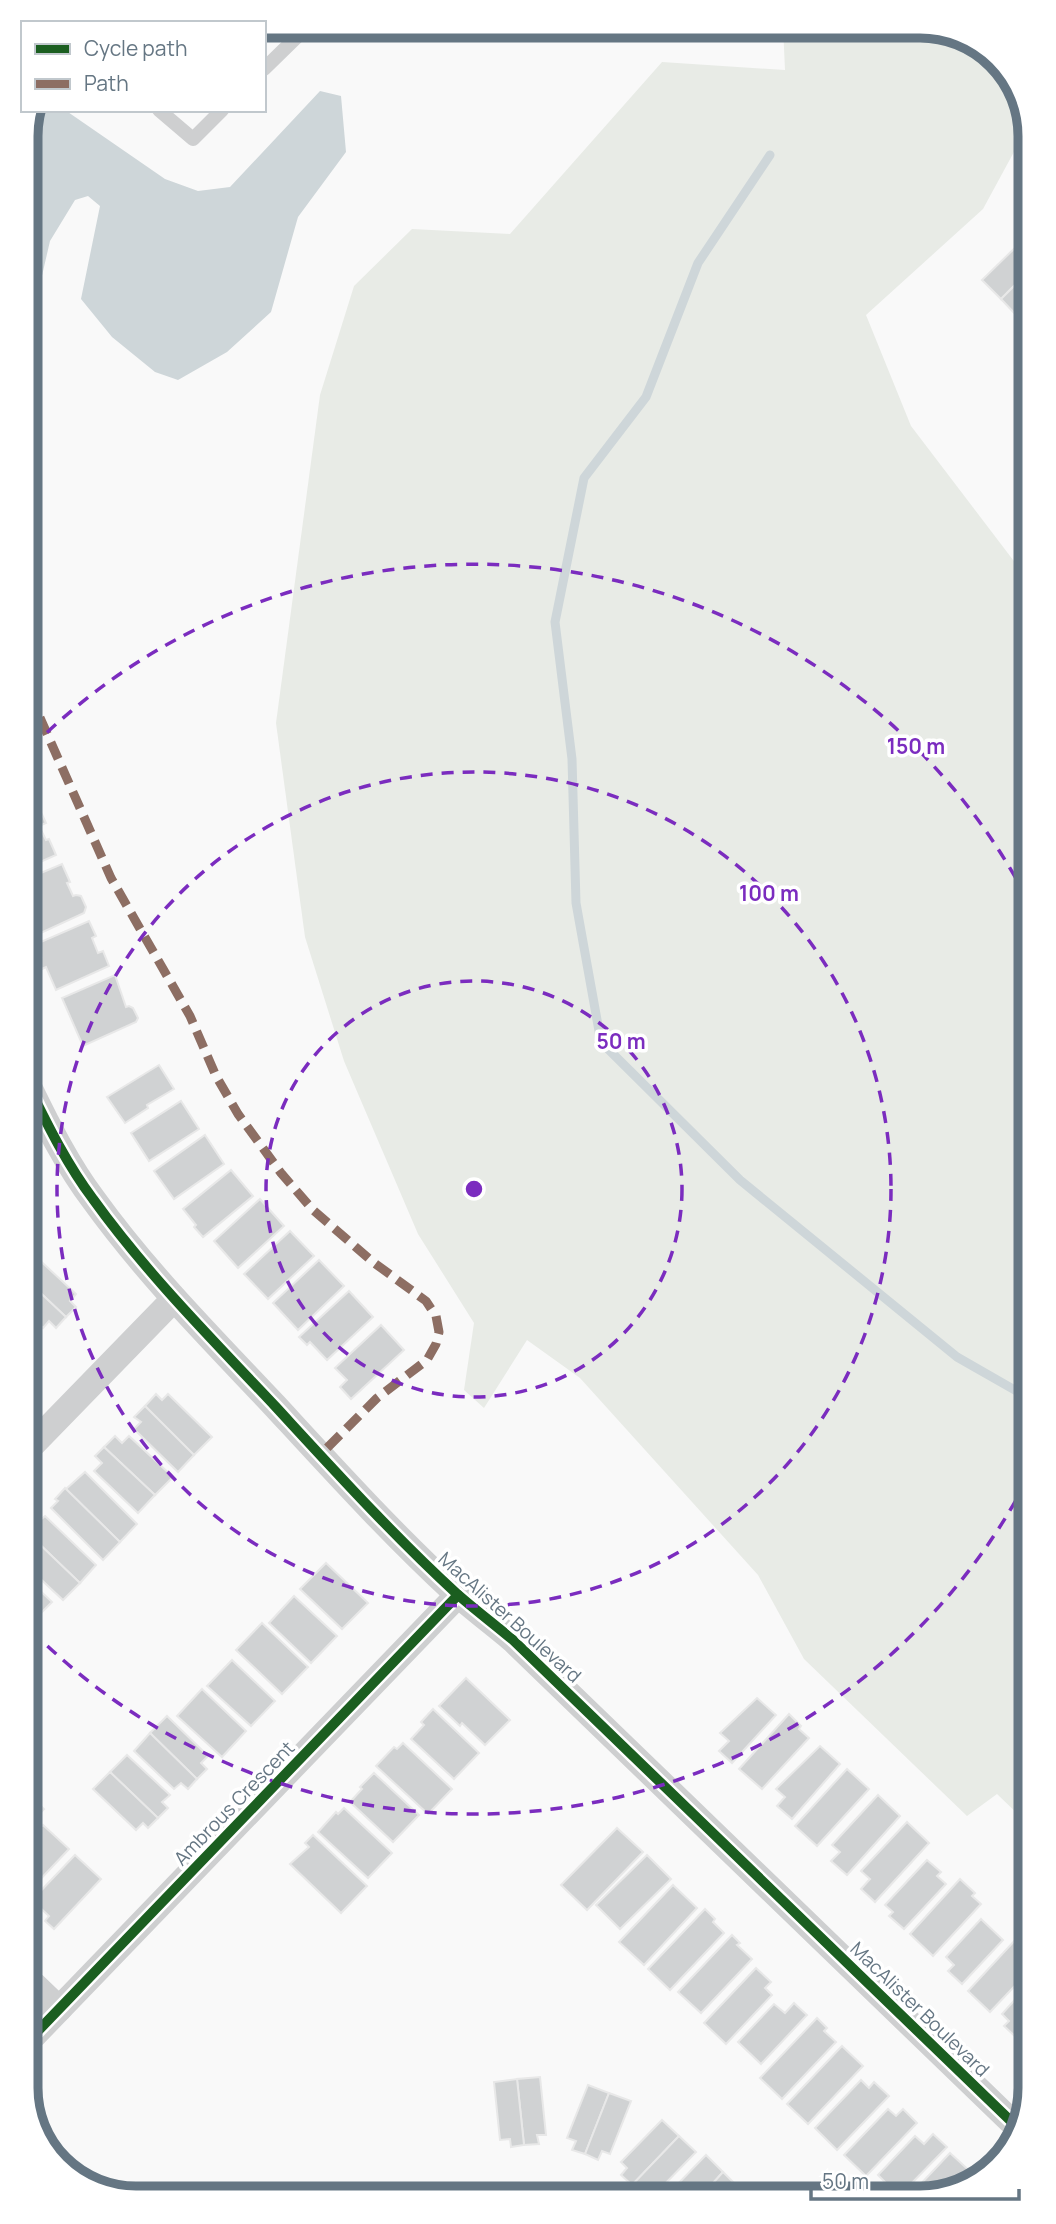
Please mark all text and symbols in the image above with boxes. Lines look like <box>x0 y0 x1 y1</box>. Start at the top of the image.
legend <box>21 21 266 112</box>
text: Cycle path <box>84 34 187 62</box>
text: Path <box>84 69 129 97</box>
text: 150 m <box>887 732 945 760</box>
text: 100 m <box>739 879 799 907</box>
text: 50 m <box>596 1027 646 1055</box>
centre of rings <box>462 1177 486 1201</box>
street label: MacAlister Boulevard <box>433 1546 587 1688</box>
street label: Ambrous Crescent <box>168 1735 300 1871</box>
street label: MacAlister Boulevard <box>845 1936 995 2082</box>
scale bar <box>811 2158 1019 2202</box>
text: 50 m <box>822 2167 869 2195</box>

